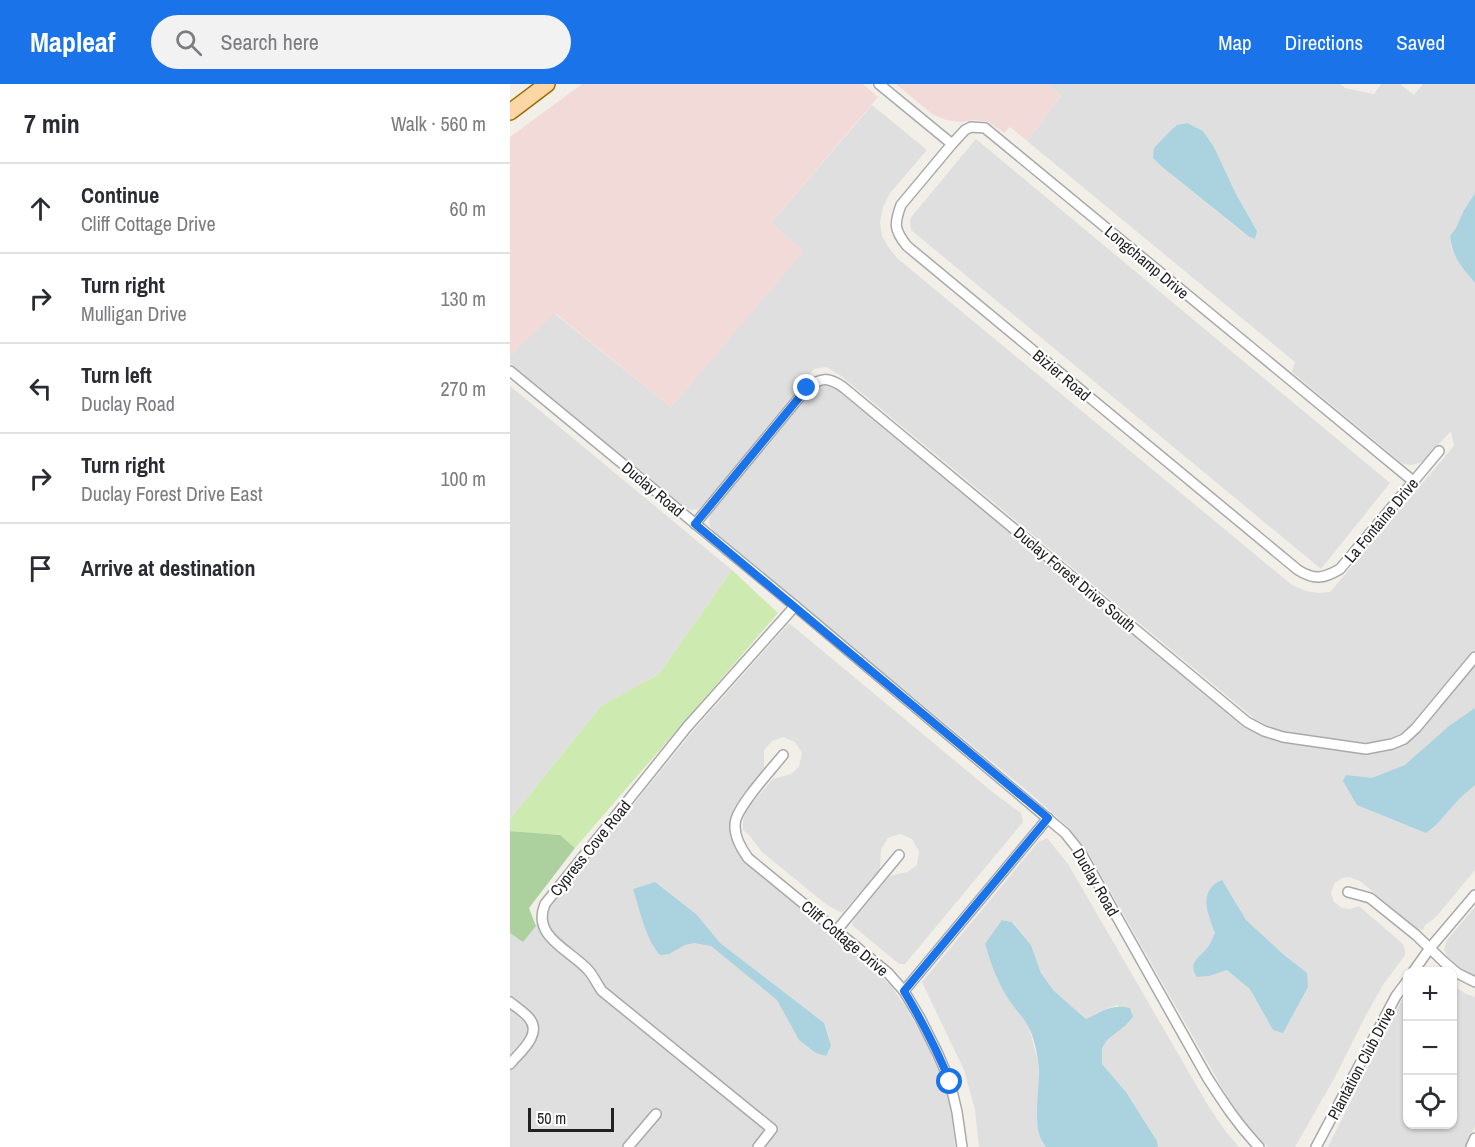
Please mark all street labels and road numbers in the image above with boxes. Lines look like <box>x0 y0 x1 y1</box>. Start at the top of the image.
street label: Longchamp Drive <box>1100 220 1194 304</box>
street label: Bizier Road <box>1028 344 1096 406</box>
street label: Duclay Road <box>617 456 689 522</box>
street label: La Fontaine Drive <box>1339 473 1423 567</box>
street label: Duclay Forest Drive South <box>1009 521 1141 637</box>
street label: Cypress Cove Road <box>545 795 635 901</box>
street label: Duclay Road <box>1068 844 1124 920</box>
street label: Cliff Cottage Drive <box>797 895 893 981</box>
street label: Plantation Club Drive <box>1322 1003 1400 1123</box>

